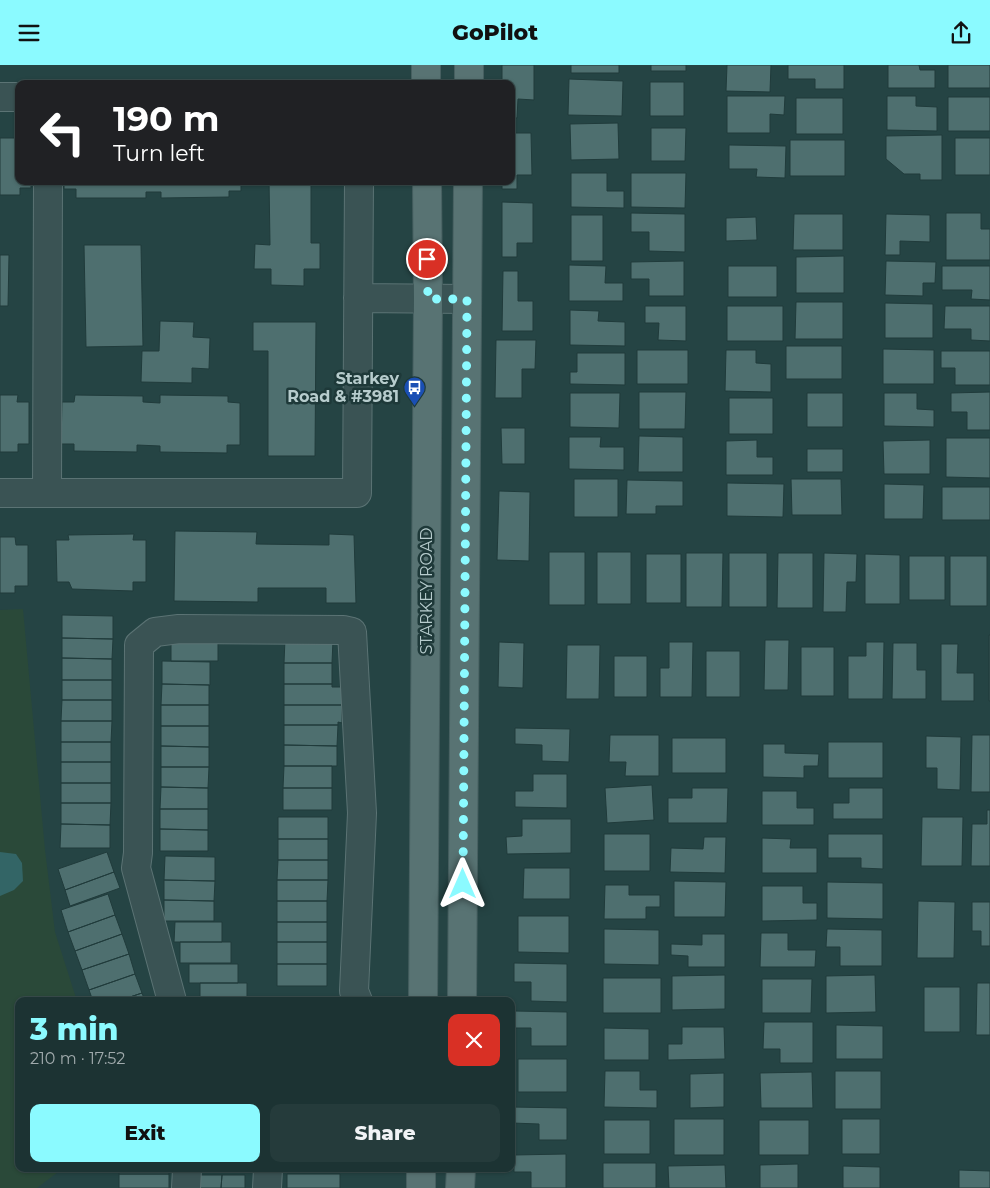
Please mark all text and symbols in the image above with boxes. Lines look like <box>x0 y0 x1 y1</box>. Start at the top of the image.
icon: menu <box>15 19 43 47</box>
text: GoPilot <box>452 19 538 46</box>
icon: share <box>947 19 975 47</box>
text: 190 m <box>113 97 219 140</box>
icon: left <box>30 100 95 165</box>
text: Turn left <box>113 140 205 167</box>
pin <box>406 238 448 280</box>
icon: arrive <box>413 245 441 273</box>
place label: Starkey Road & #3981 <box>287 369 399 406</box>
bus stop icon: Starkey Road & #3981 <box>403 375 427 406</box>
street label: STARKEY ROAD <box>417 527 436 655</box>
position arrow <box>436 857 488 909</box>
text: 3 min <box>30 1011 118 1048</box>
button: close <box>448 1014 500 1066</box>
text: 210 m · 17:52 <box>30 1049 125 1068</box>
button: Exit <box>30 1104 260 1162</box>
button: Share <box>270 1104 500 1162</box>

